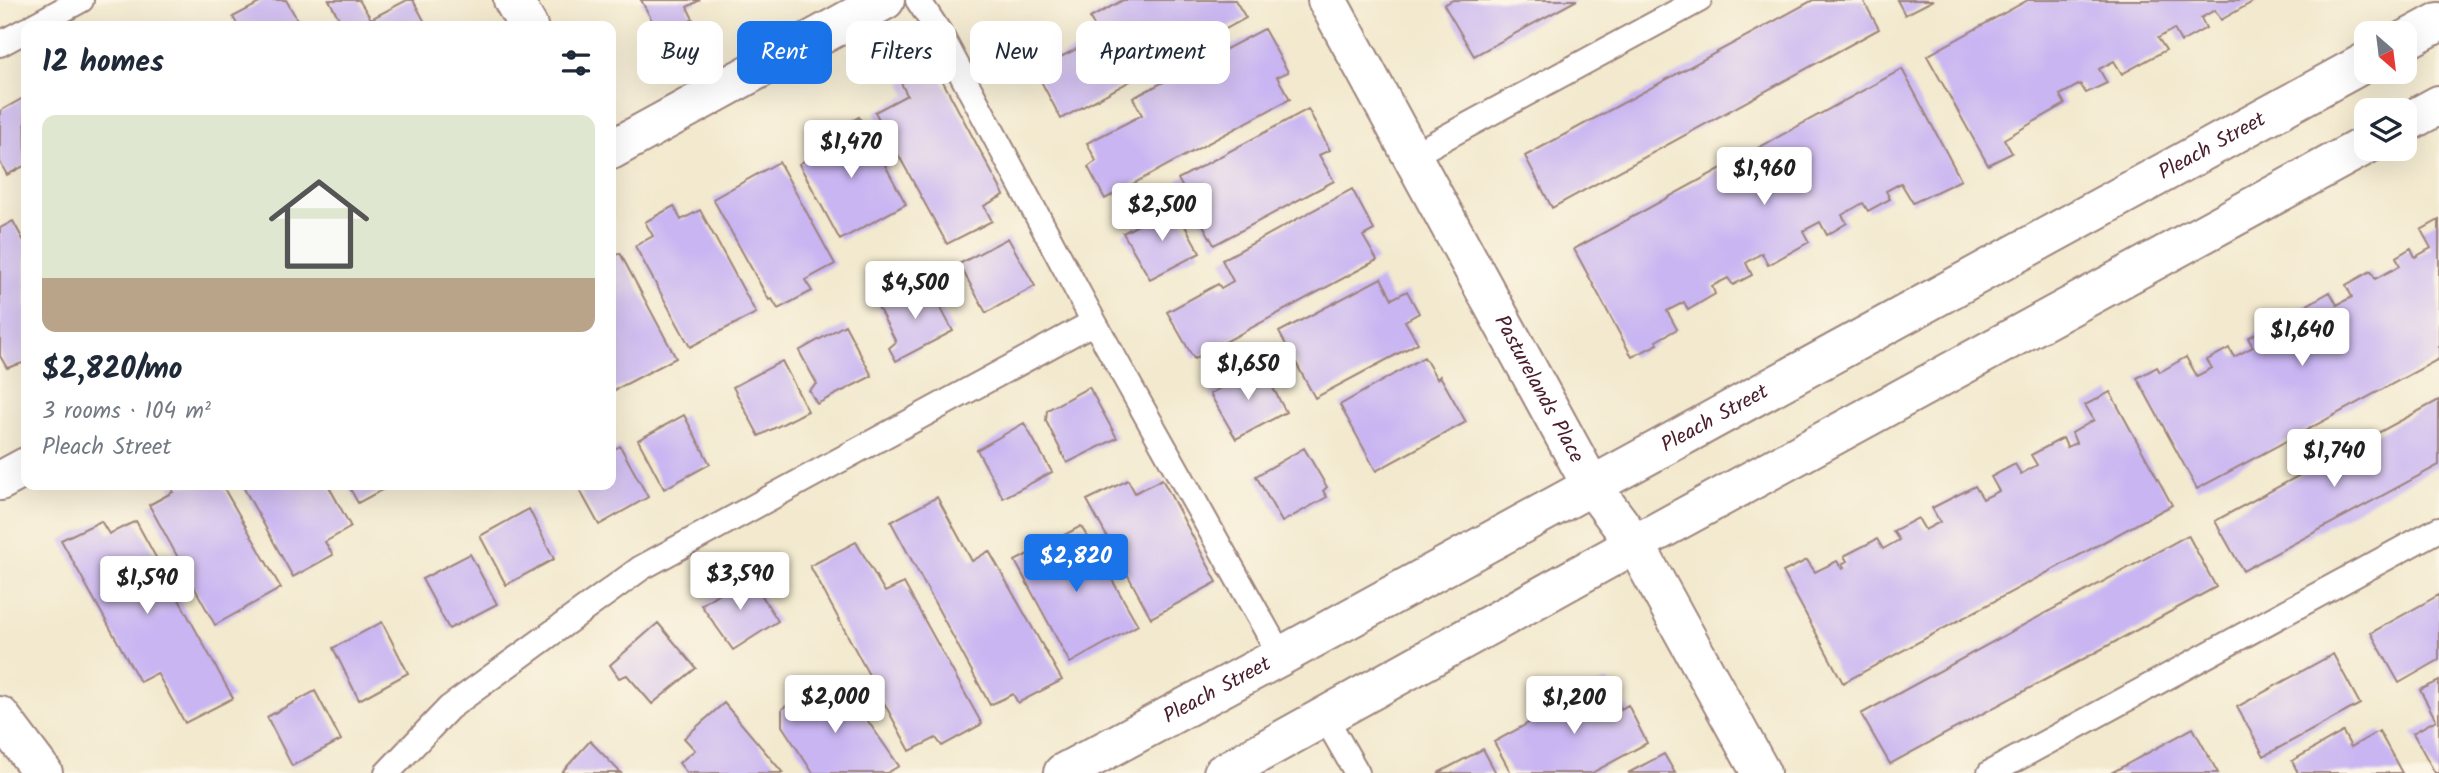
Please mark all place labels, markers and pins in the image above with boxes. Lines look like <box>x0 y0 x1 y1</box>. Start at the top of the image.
pin: $1,470 <box>794 120 908 180</box>
pin: $1,960 <box>1707 148 1821 207</box>
pin: $2,500 <box>1105 184 1219 243</box>
pin: $4,500 <box>858 262 972 321</box>
pin: $1,640 <box>2245 308 2359 368</box>
pin: $1,650 <box>1191 342 1305 402</box>
pin: $1,740 <box>2277 430 2391 489</box>
pin: $2,820 <box>1019 534 1133 594</box>
pin: $3,590 <box>683 552 797 612</box>
pin: $1,590 <box>90 556 204 616</box>
pin: $2,000 <box>778 676 892 735</box>
pin: $1,200 <box>1517 676 1631 736</box>

